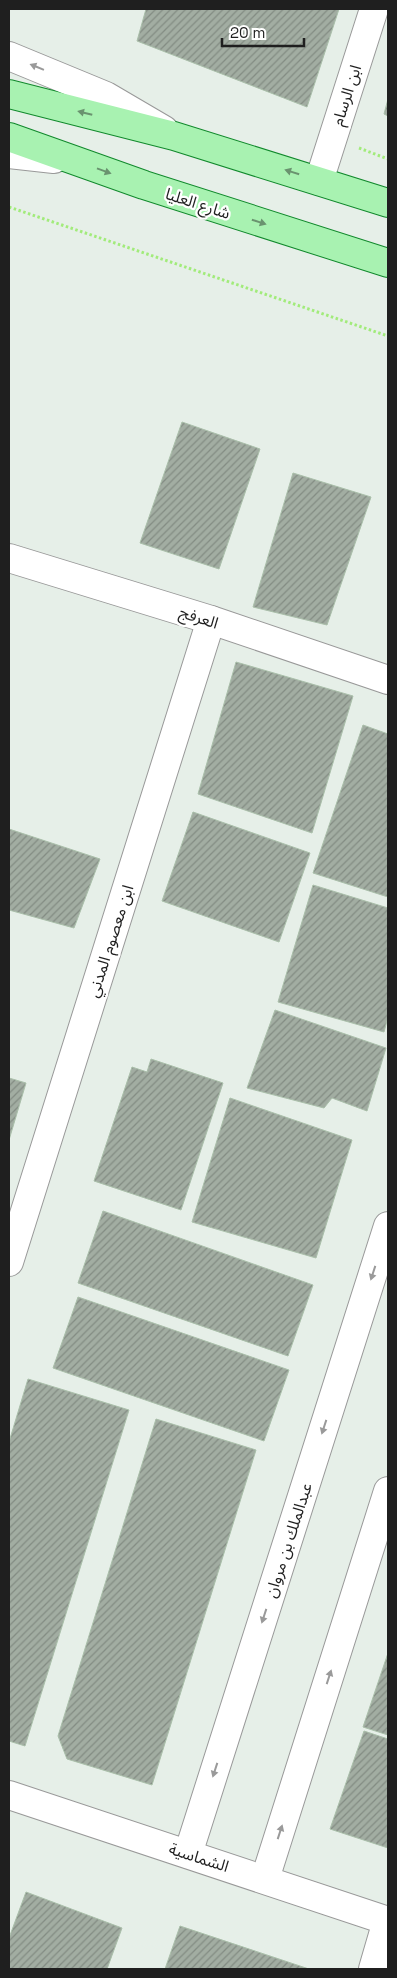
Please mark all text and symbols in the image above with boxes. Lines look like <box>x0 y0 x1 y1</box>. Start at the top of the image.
scale bar <box>222 15 304 47</box>
text: 20 m <box>230 23 265 42</box>
street label: ابن الرسام <box>327 62 368 129</box>
one-way arrow <box>29 63 44 71</box>
one-way arrow <box>77 109 93 117</box>
one-way arrow <box>97 167 112 175</box>
one-way arrow <box>284 168 299 176</box>
street label: شارع العليا <box>162 183 233 226</box>
one-way arrow <box>251 218 266 226</box>
street label: العرفج <box>176 601 221 635</box>
street label: ابن معصوم المدني <box>82 882 140 1001</box>
one-way arrow <box>369 1265 377 1280</box>
one-way arrow <box>320 1420 327 1435</box>
street label: عبدالملك بن مروان <box>260 1480 317 1600</box>
one-way arrow <box>260 1608 267 1623</box>
one-way arrow <box>325 1670 333 1685</box>
one-way arrow <box>210 1763 218 1778</box>
one-way arrow <box>276 1825 284 1840</box>
street label: الشماسية <box>166 1838 231 1877</box>

